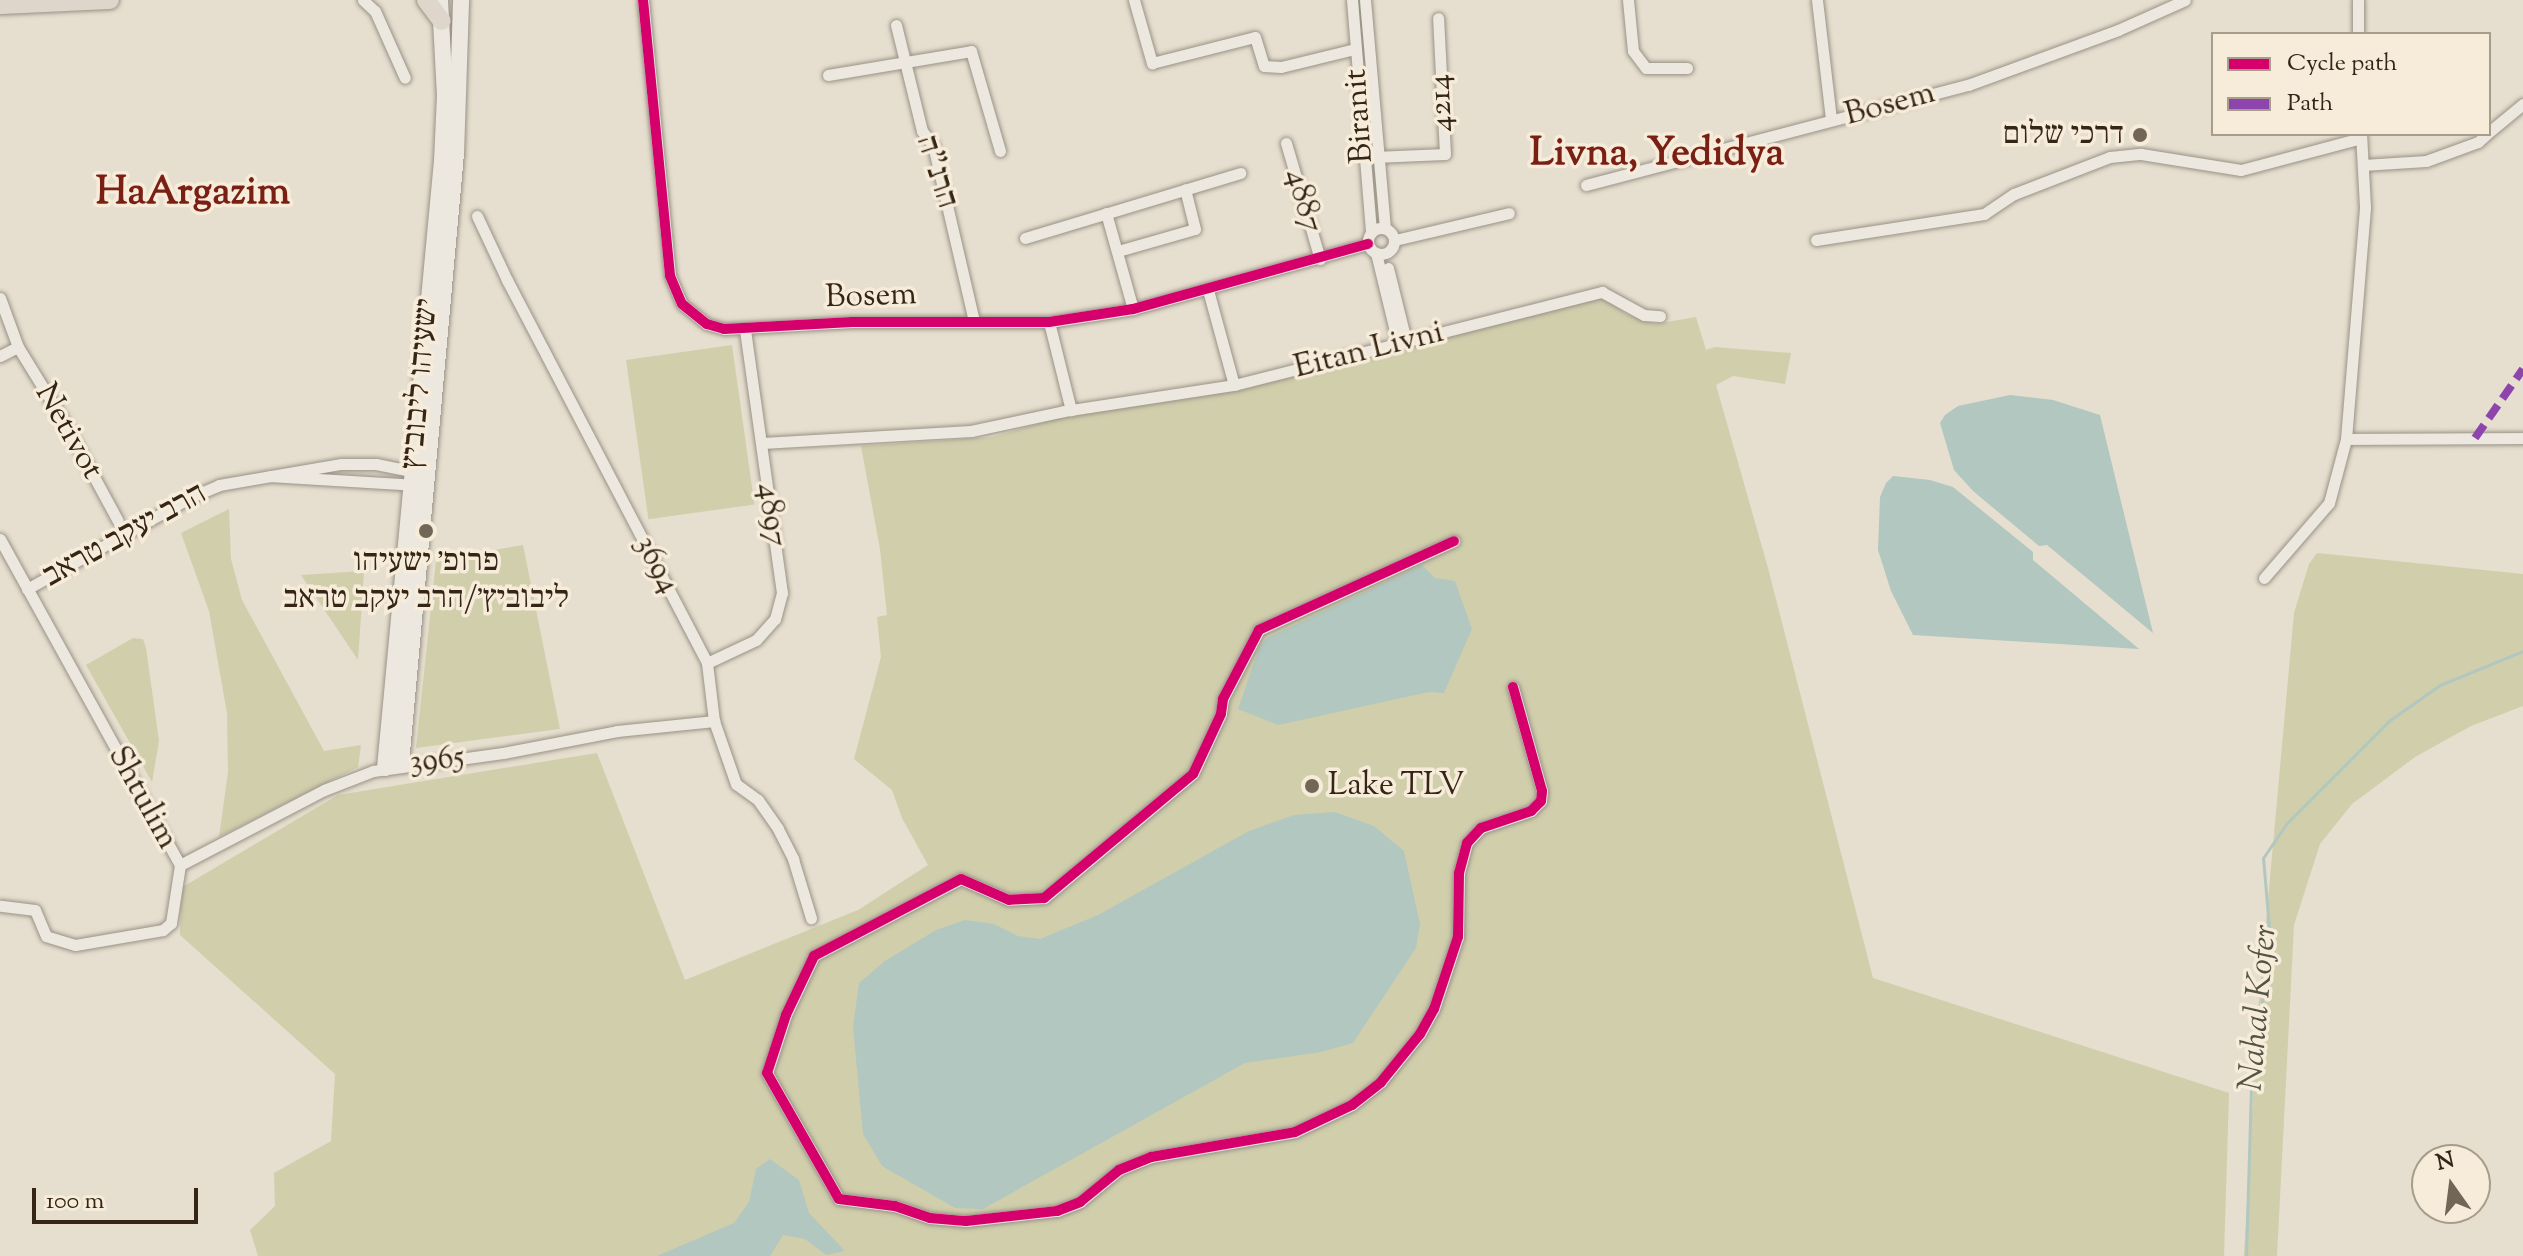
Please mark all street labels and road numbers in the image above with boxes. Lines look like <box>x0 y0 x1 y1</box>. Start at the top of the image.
street label: Biranit <box>1338 67 1382 165</box>
street label: 4214 <box>1421 73 1463 133</box>
street label: Bosem <box>1841 75 1939 135</box>
street label: הרנ"ה <box>906 131 966 213</box>
street label: 4887 <box>1276 165 1330 237</box>
street label: Bosem <box>825 276 917 318</box>
street label: ישעיהו ליבוביץ <box>394 297 448 471</box>
street label: Eitan Livni <box>1290 314 1448 388</box>
street label: Netivot <box>25 377 111 487</box>
street label: הרב יעקב טראב <box>37 475 213 597</box>
street label: 4897 <box>748 481 794 549</box>
street label: 3694 <box>625 529 687 601</box>
street label: 3965 <box>408 739 466 783</box>
street label: Shtulim <box>98 740 186 856</box>

